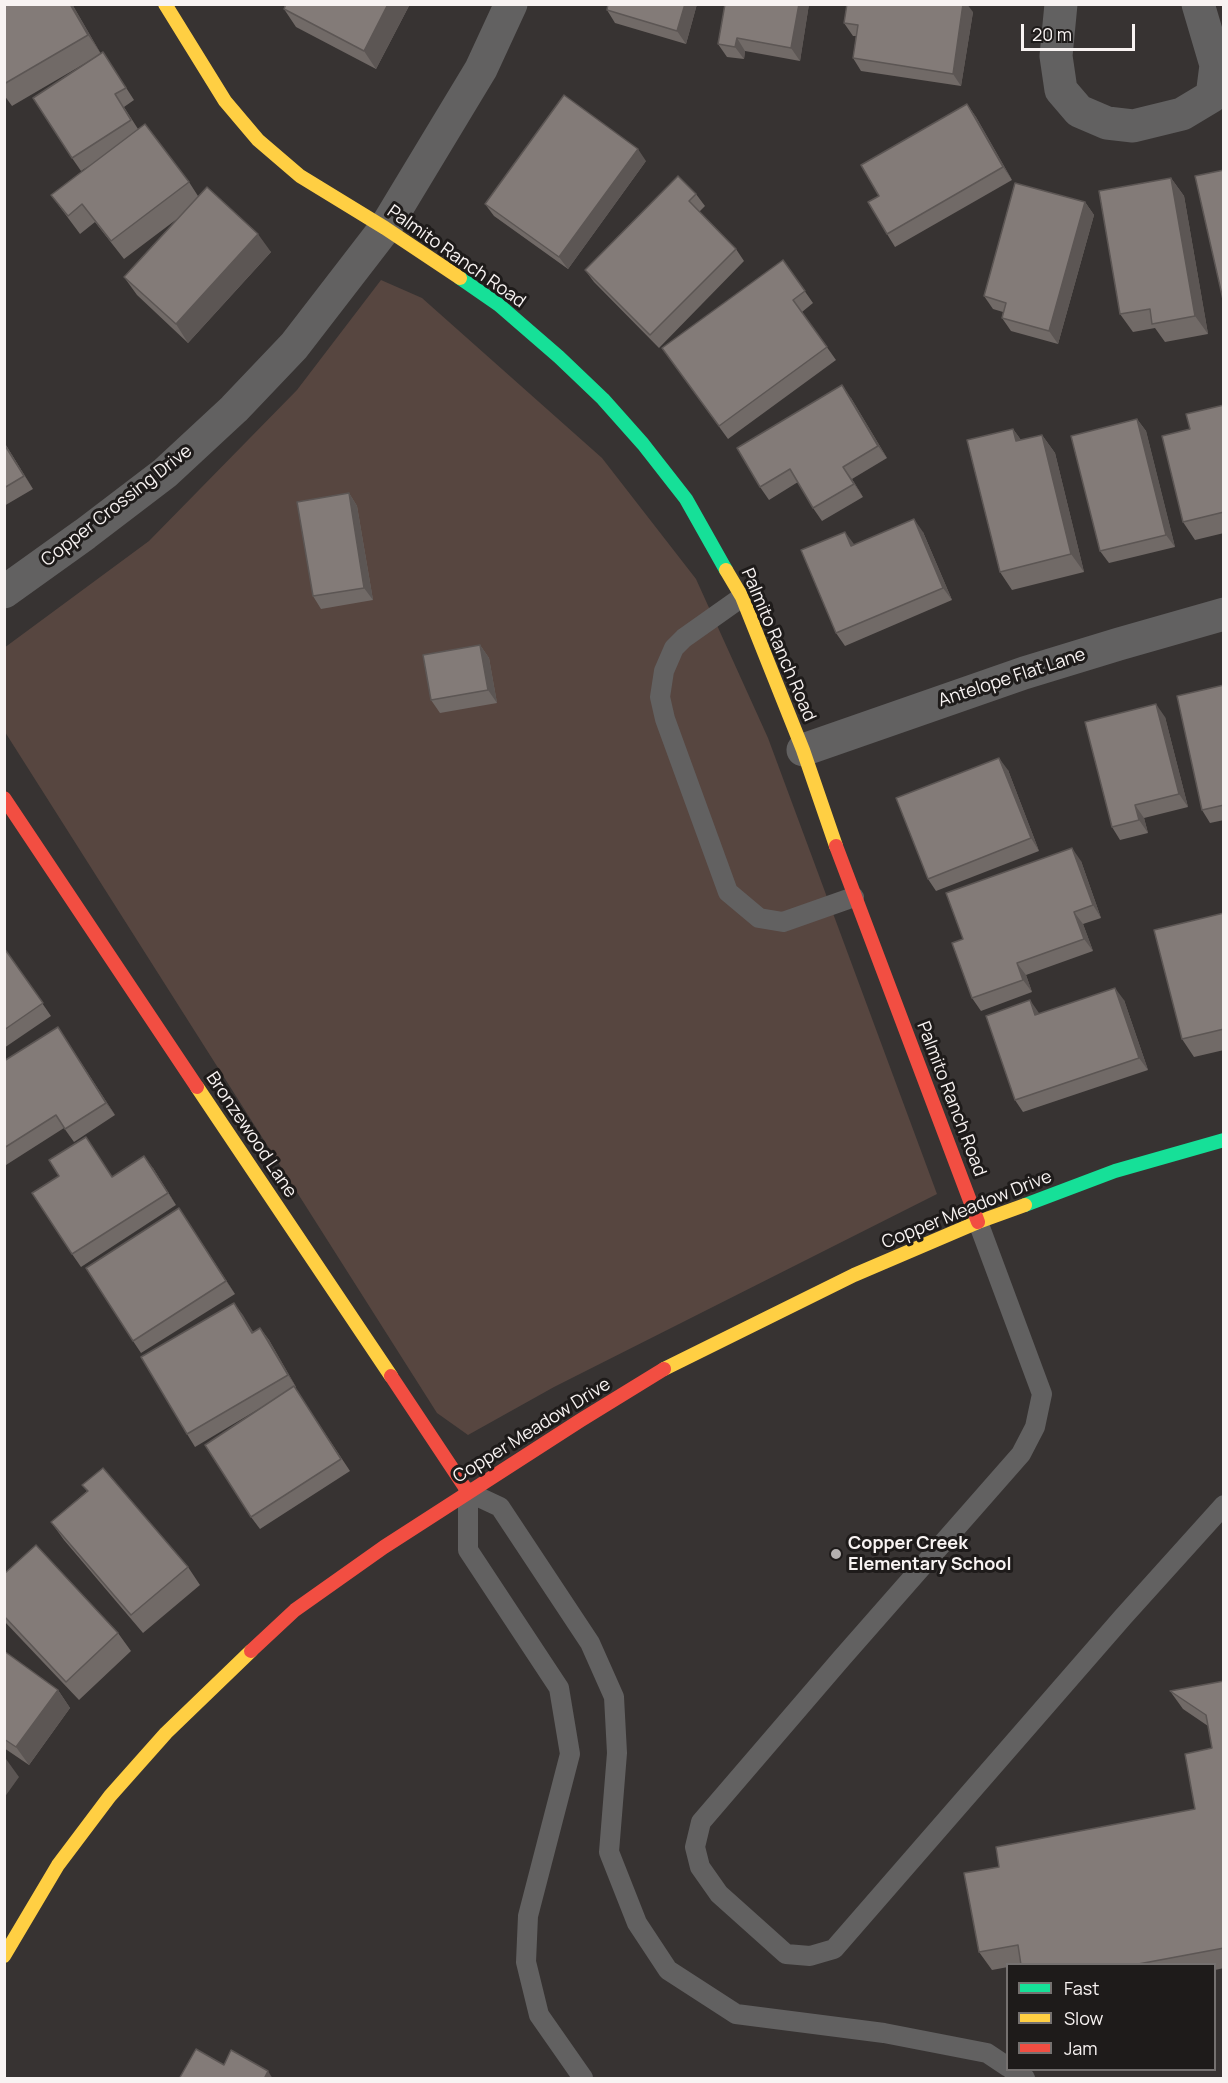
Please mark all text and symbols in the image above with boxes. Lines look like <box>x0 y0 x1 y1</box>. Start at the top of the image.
scale bar <box>1024 12 1138 50</box>
text: 20 m <box>1032 22 1072 46</box>
street label: Palmito Ranch Road <box>383 201 529 313</box>
street label: Copper Crossing Drive <box>37 440 197 572</box>
street label: Palmito Ranch Road <box>736 565 820 725</box>
street label: Antelope Flat Lane <box>936 644 1088 712</box>
street label: Palmito Ranch Road <box>912 1019 990 1179</box>
street label: Bronzewood Lane <box>201 1068 301 1202</box>
street label: Copper Meadow Drive <box>879 1166 1055 1254</box>
street label: Copper Meadow Drive <box>449 1374 615 1488</box>
place label: Copper Creek Elementary School <box>848 1533 1011 1576</box>
marker: Copper Creek Elementary School <box>829 1547 843 1561</box>
legend <box>1006 1963 1216 2071</box>
text: Fast <box>1064 1976 1099 2000</box>
text: Slow <box>1064 2006 1103 2030</box>
text: Jam <box>1064 2036 1098 2060</box>

